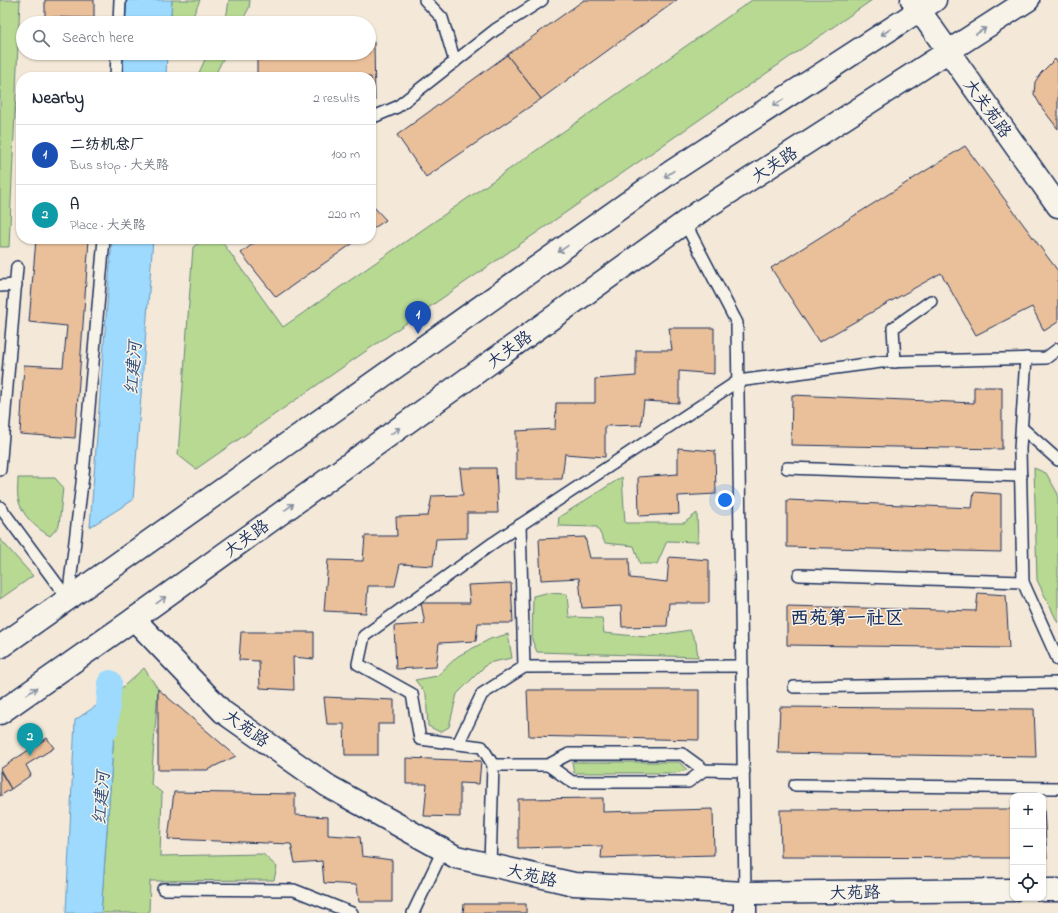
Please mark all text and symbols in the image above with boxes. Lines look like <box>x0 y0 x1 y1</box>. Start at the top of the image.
search box <box>16 16 376 60</box>
one-way arrow <box>975 26 986 35</box>
icon: search <box>30 27 52 49</box>
text: Search here <box>62 27 134 49</box>
one-way arrow <box>881 28 892 36</box>
street label: 大关苑路 <box>957 74 1017 144</box>
text: Nearby <box>32 86 84 111</box>
text: 2 results <box>313 89 360 108</box>
one-way arrow <box>772 99 783 107</box>
text: 二纺机总厂 <box>70 134 145 156</box>
street label: 大关路 <box>747 141 803 190</box>
text: 1 <box>43 145 47 164</box>
text: 100 m <box>331 145 360 164</box>
text: Bus stop · 大关路 <box>70 156 169 175</box>
one-way arrow <box>664 170 675 178</box>
text: A <box>70 194 79 216</box>
text: 2 <box>42 205 48 224</box>
text: 220 m <box>328 205 360 224</box>
text: Place · 大关路 <box>70 216 146 235</box>
one-way arrow <box>557 245 568 253</box>
pin: 1 <box>405 301 431 334</box>
street label: 大关路 <box>482 325 538 375</box>
water label: 红建河 <box>120 337 150 396</box>
one-way arrow <box>389 427 400 436</box>
your location <box>715 490 735 510</box>
one-way arrow <box>283 503 294 511</box>
street label: 大关路 <box>219 514 275 564</box>
one-way arrow <box>155 596 166 604</box>
district label: 西苑第一社区 <box>790 606 904 633</box>
one-way arrow <box>26 687 37 695</box>
street label: 大苑路 <box>218 704 274 754</box>
pin: 2 <box>17 723 43 756</box>
water label: 红建河 <box>88 767 118 826</box>
map controls <box>1010 793 1046 901</box>
button: + <box>1010 793 1046 829</box>
button: − <box>1010 829 1046 865</box>
street label: 大苑路 <box>504 859 559 894</box>
button: locate <box>1010 865 1046 901</box>
street label: 大苑路 <box>829 881 881 906</box>

